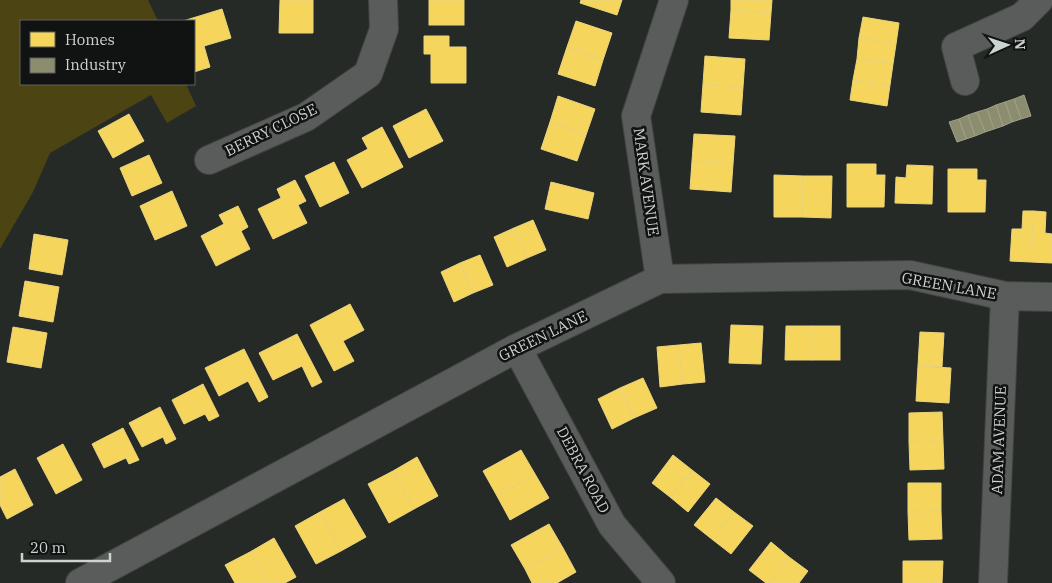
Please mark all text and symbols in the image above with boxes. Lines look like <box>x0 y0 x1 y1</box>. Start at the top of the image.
legend <box>20 20 195 85</box>
north arrow <box>982 20 1032 70</box>
text: Homes <box>65 30 115 49</box>
text: N <box>1011 38 1029 50</box>
text: Industry <box>65 55 126 74</box>
street label: BERRY CLOSE <box>222 99 320 160</box>
street label: MARK AVENUE <box>630 127 663 237</box>
street label: GREEN LANE <box>900 268 998 303</box>
street label: GREEN LANE <box>496 306 590 365</box>
street label: ADAM AVENUE <box>987 385 1010 495</box>
street label: DEBRA ROAD <box>553 423 614 516</box>
scale bar <box>22 530 110 562</box>
text: 20 m <box>30 538 66 557</box>

